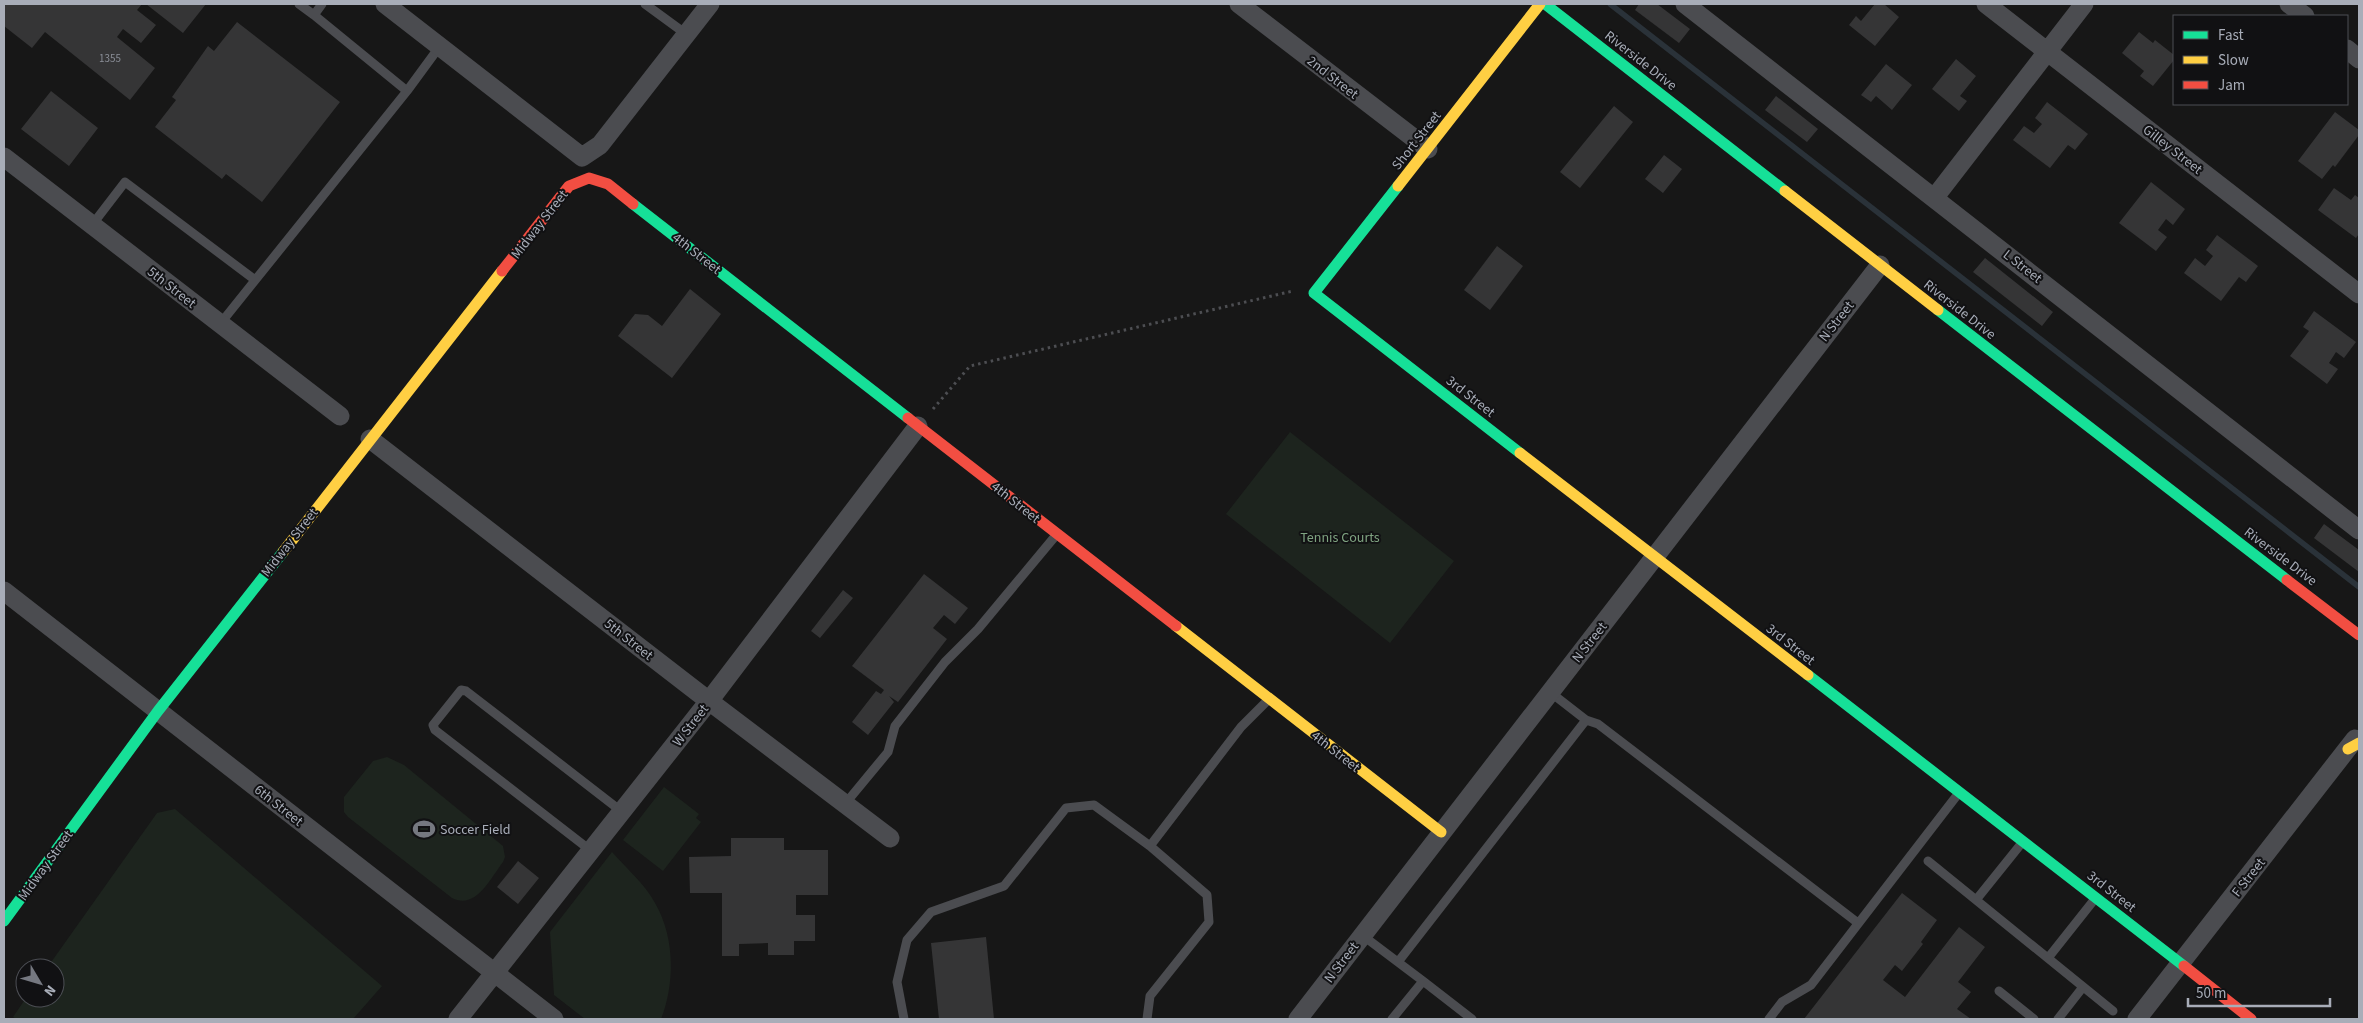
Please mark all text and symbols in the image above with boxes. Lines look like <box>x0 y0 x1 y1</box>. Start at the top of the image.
legend <box>2173 15 2348 105</box>
text: Fast <box>2218 25 2244 46</box>
street label: Riverside Drive <box>1600 26 1681 95</box>
text: Slow <box>2218 50 2249 71</box>
house number: 1355 <box>99 51 121 66</box>
street label: 2nd Street <box>1302 51 1362 104</box>
text: Jam <box>2218 75 2245 96</box>
street label: Short Street <box>1387 107 1446 174</box>
street label: Gilley Street <box>2138 120 2207 180</box>
street label: Midway Street <box>506 186 573 263</box>
street label: 4th Street <box>668 228 725 279</box>
street label: L Street <box>1999 245 2046 289</box>
street label: 5th Street <box>143 262 200 313</box>
street label: Riverside Drive <box>1919 275 2000 344</box>
street label: N Street <box>1814 297 1859 346</box>
street label: 3rd Street <box>1442 371 1499 422</box>
street label: 4th Street <box>987 477 1044 528</box>
street label: Midway Street <box>256 504 323 581</box>
street label: Riverside Drive <box>2240 523 2321 591</box>
park label: Tennis Courts <box>1300 528 1380 548</box>
street label: 5th Street <box>600 614 657 665</box>
street label: N Street <box>1567 618 1612 667</box>
street label: 3rd Street <box>1762 619 1819 670</box>
street label: W Street <box>668 700 714 751</box>
street label: 4th Street <box>1307 726 1364 777</box>
street label: 6th Street <box>250 780 307 831</box>
sports icon: Soccer Field <box>411 816 437 842</box>
place label: Soccer Field <box>440 820 511 840</box>
street label: Midway Street <box>13 826 78 905</box>
street label: F Street <box>2227 854 2271 901</box>
street label: 3rd Street <box>2083 866 2140 917</box>
street label: N Street <box>1320 938 1364 987</box>
north arrow <box>15 958 65 1008</box>
scale bar <box>2188 976 2330 1008</box>
text: N <box>39 981 60 1000</box>
text: 50 m <box>2196 983 2226 1004</box>

